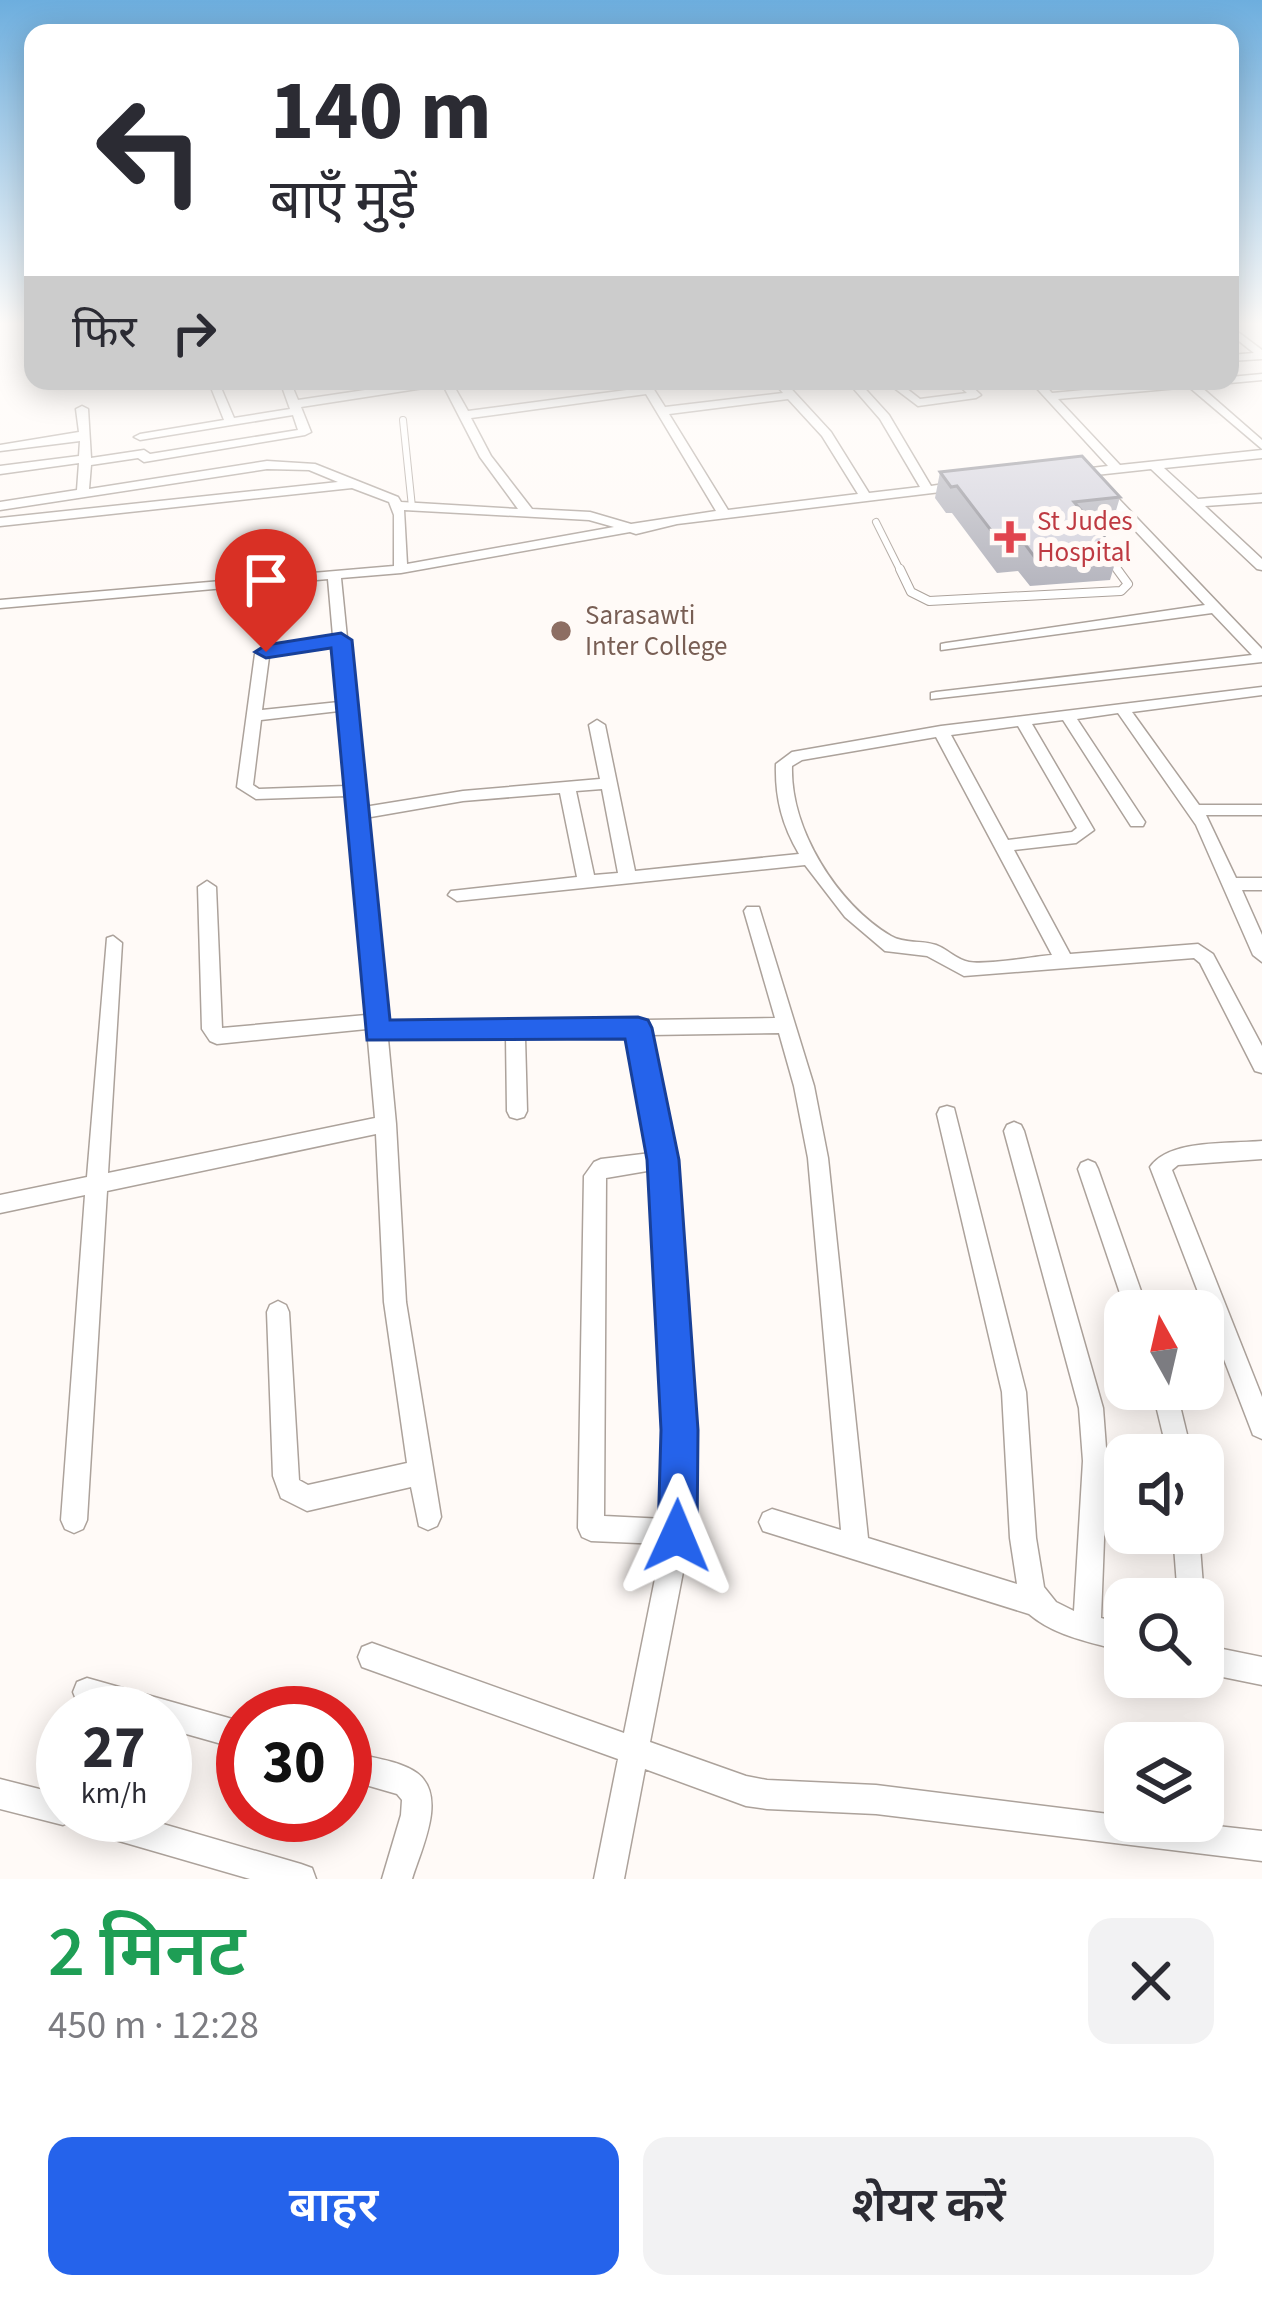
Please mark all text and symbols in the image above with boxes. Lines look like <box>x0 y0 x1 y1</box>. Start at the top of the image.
text: 140 m <box>270 52 492 172</box>
icon: left <box>72 72 228 228</box>
text: बाएँ मुड़ें <box>270 163 417 240</box>
icon: right <box>161 300 227 366</box>
text: फिर <box>72 301 137 365</box>
place label: St Judes Hospital <box>1037 502 1133 572</box>
marker: St Judes Hospital <box>994 521 1026 553</box>
pin <box>215 529 317 652</box>
icon: arrive <box>233 547 299 613</box>
place label: Sarasawti Inter College <box>585 596 727 666</box>
marker: Sarasawti Inter College <box>548 618 574 644</box>
north arrow <box>1104 1290 1224 1410</box>
map controls <box>1104 1290 1224 1842</box>
button: sound <box>1104 1434 1224 1554</box>
position arrow <box>614 1473 740 1599</box>
button: search <box>1104 1578 1224 1698</box>
speed limit sign: 30 <box>216 1686 372 1842</box>
text: 27 <box>82 1706 146 1791</box>
button: layers <box>1104 1722 1224 1842</box>
text: km/h <box>81 1772 147 1815</box>
text: 2 मिनट <box>48 1901 246 2004</box>
button: close <box>1088 1918 1214 2044</box>
text: 450 m · 12:28 <box>48 1998 259 2054</box>
button: बाहर <box>48 2137 619 2275</box>
button: शेयर करें <box>643 2137 1214 2275</box>

